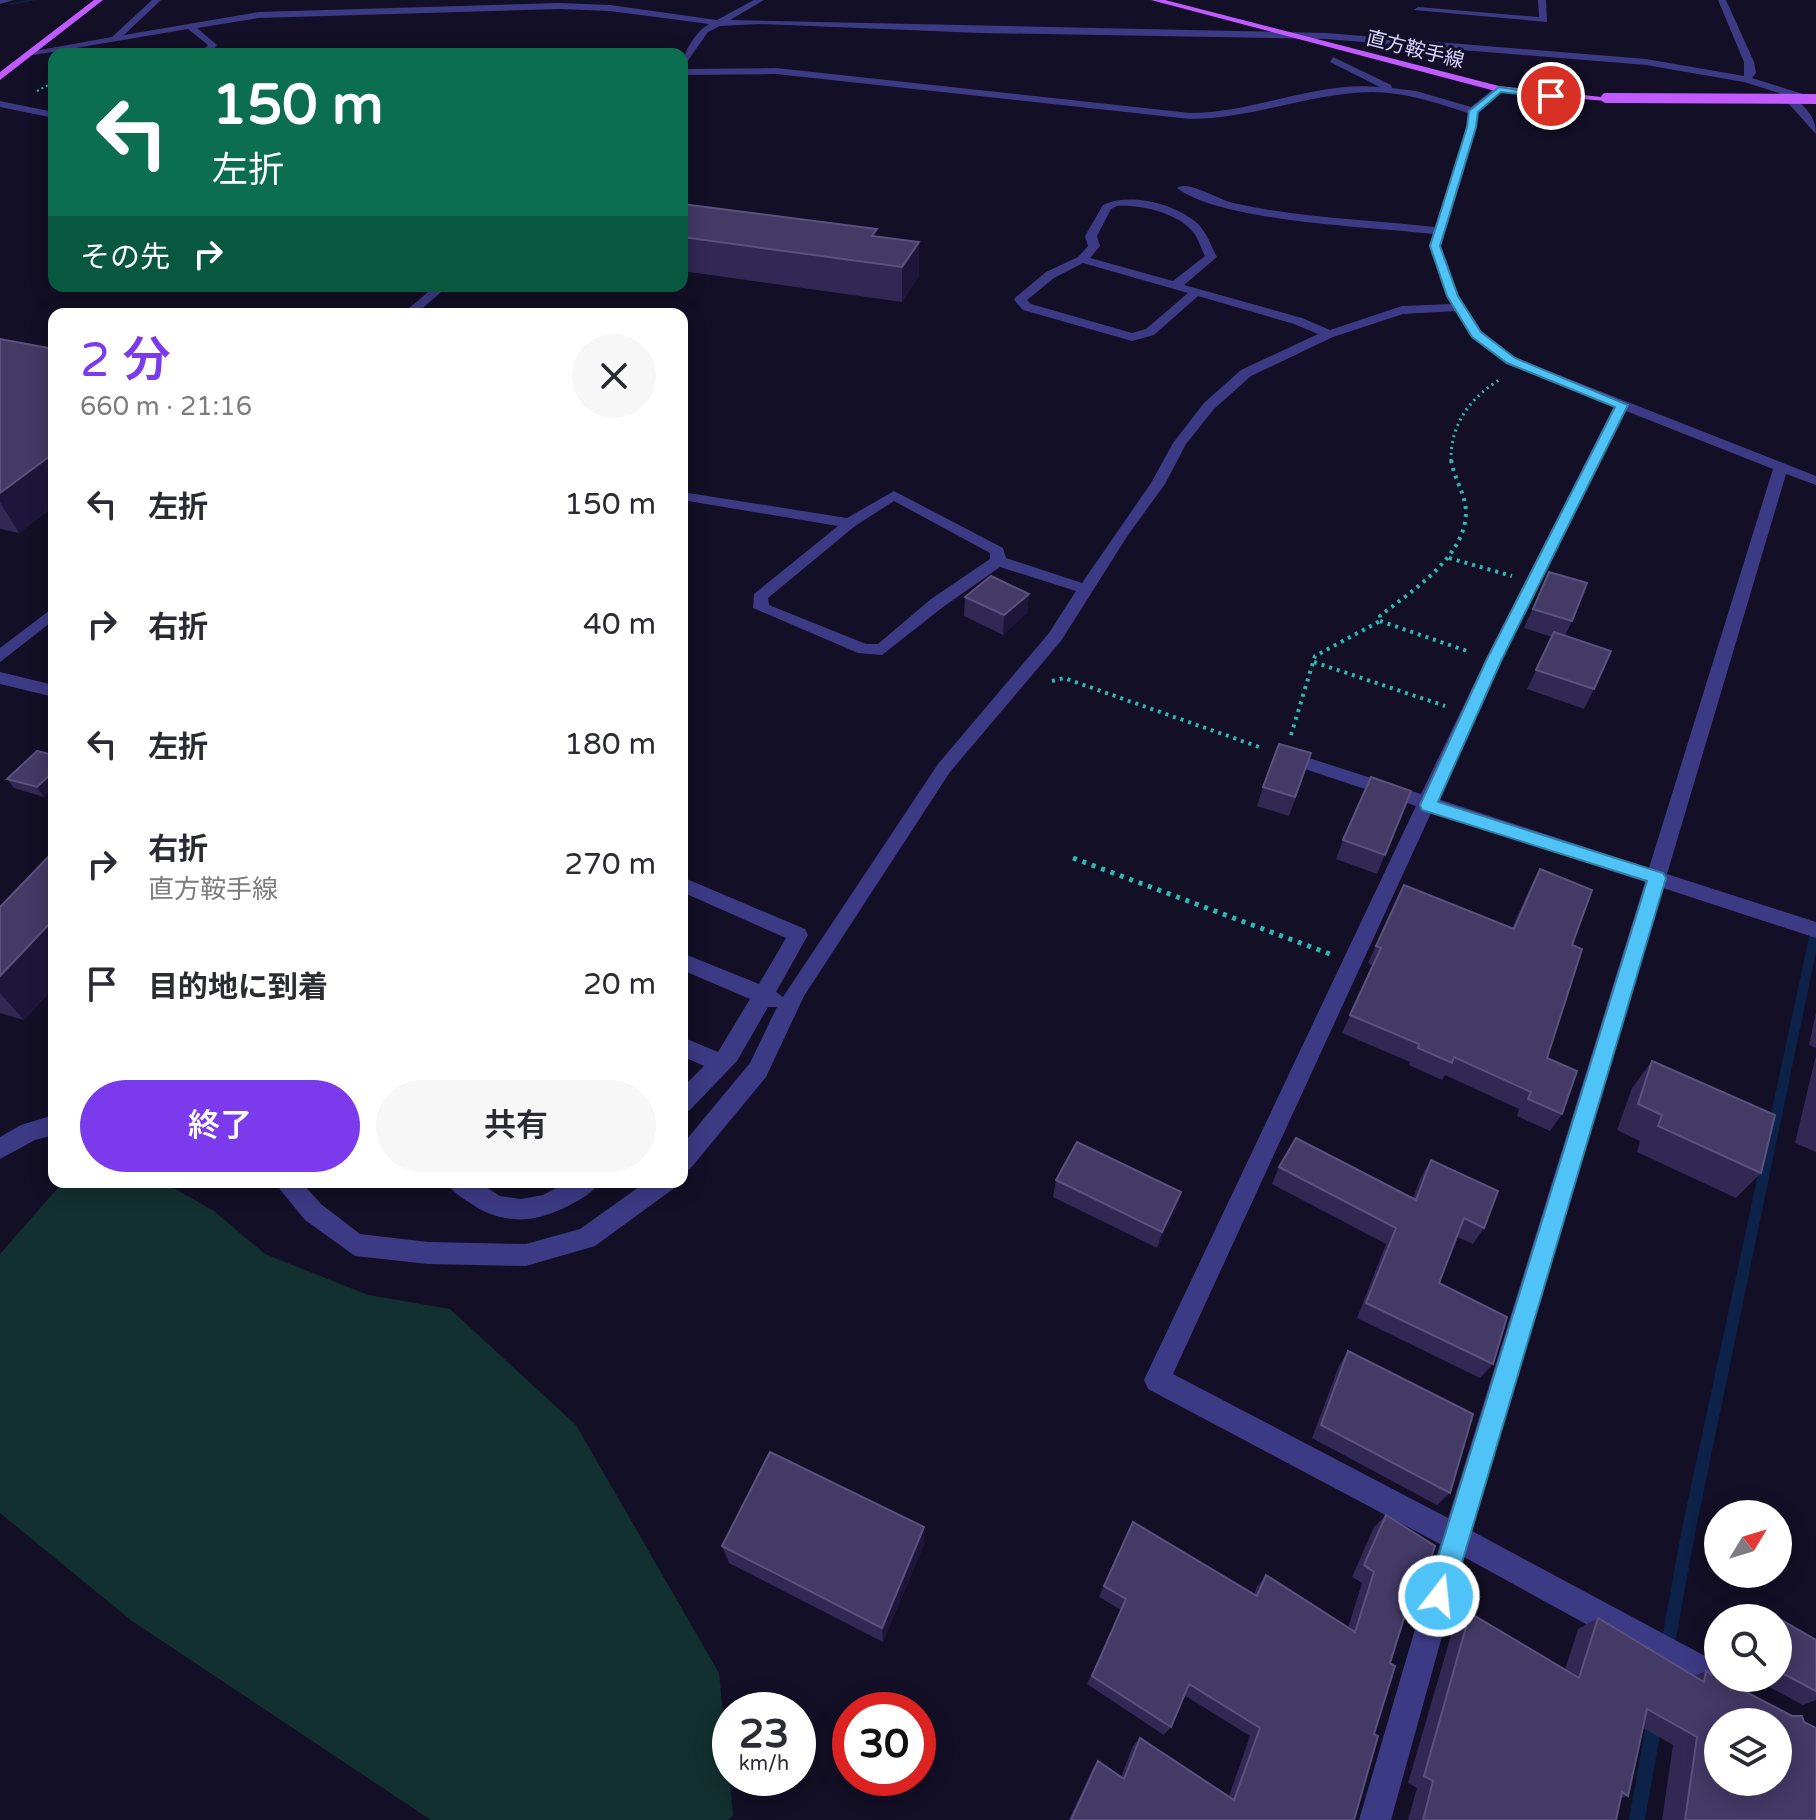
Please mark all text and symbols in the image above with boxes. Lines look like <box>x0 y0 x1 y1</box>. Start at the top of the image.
street label: 直方鞍手線 <box>1364 26 1466 74</box>
pin <box>1517 62 1585 130</box>
text: 150 m <box>212 72 383 139</box>
icon: arrive <box>1529 74 1573 118</box>
icon: left <box>80 80 184 184</box>
text: 左折 <box>212 149 284 192</box>
icon: right <box>186 232 230 276</box>
text: その先 <box>80 239 170 276</box>
text: 2 分 <box>80 332 171 390</box>
button: close <box>572 334 656 418</box>
text: 660 m · 21:16 <box>80 391 252 422</box>
icon: left <box>80 482 124 526</box>
text: 150 m <box>564 486 656 523</box>
text: 左折 <box>148 489 208 526</box>
icon: right <box>80 602 124 646</box>
text: 40 m <box>583 606 656 643</box>
text: 右折 <box>148 609 208 646</box>
icon: left <box>80 722 124 766</box>
text: 180 m <box>564 726 656 763</box>
text: 左折 <box>148 729 208 766</box>
text: 右折 <box>148 831 208 868</box>
icon: right <box>80 842 124 886</box>
text: 270 m <box>564 846 656 883</box>
text: 直方鞍手線 <box>148 874 278 905</box>
icon: arrive <box>80 962 124 1006</box>
text: 20 m <box>583 966 656 1003</box>
text: 目的地に到着 <box>148 969 328 1006</box>
button: 終了 <box>80 1080 360 1172</box>
button: 共有 <box>376 1080 656 1172</box>
north arrow <box>1704 1500 1792 1588</box>
map controls <box>1704 1500 1792 1796</box>
position arrow <box>1397 1554 1481 1638</box>
button: search <box>1704 1604 1792 1692</box>
speed limit sign: 30 <box>832 1692 936 1796</box>
button: layers <box>1704 1708 1792 1796</box>
text: 23 <box>739 1710 789 1758</box>
text: km/h <box>739 1752 789 1776</box>

